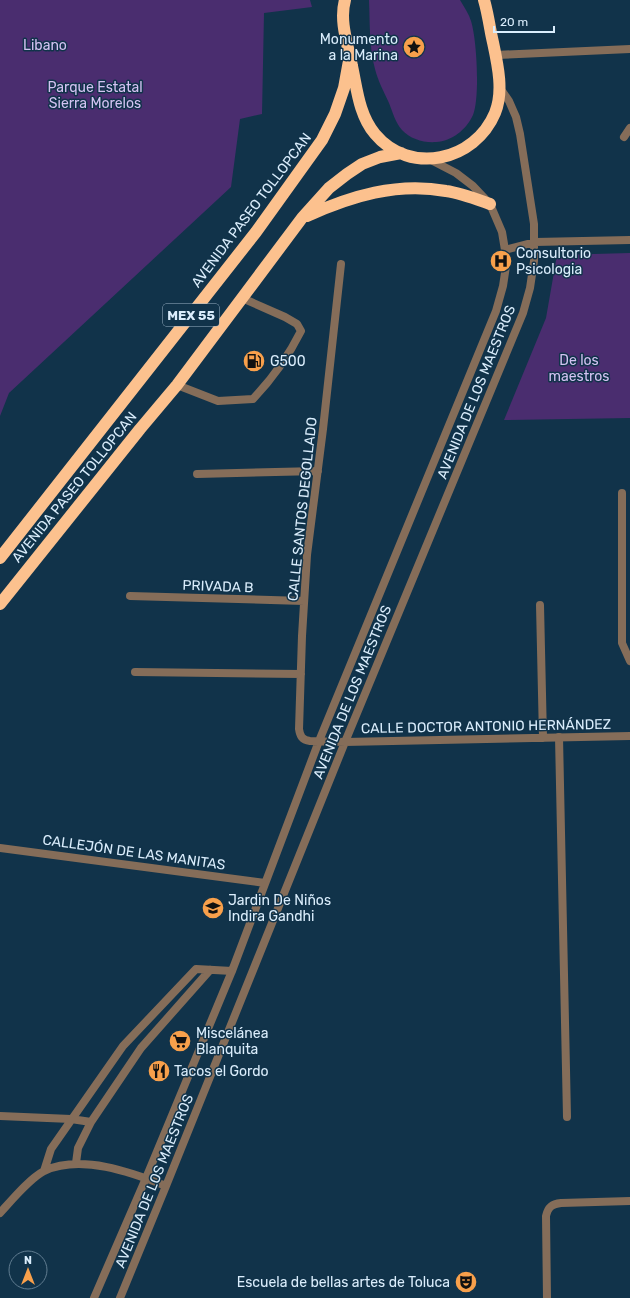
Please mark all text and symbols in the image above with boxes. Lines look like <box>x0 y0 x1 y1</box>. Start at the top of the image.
scale bar <box>494 8 554 34</box>
text: 20 m <box>500 15 528 29</box>
place label: Monumento a la Marina <box>320 31 398 64</box>
place icon: Monumento a la Marina <box>401 34 427 60</box>
park label: Libano <box>23 37 67 54</box>
park label: Parque Estatal Sierra Morelos <box>47 79 143 112</box>
street label: AVENIDA PASEO TOLLOPCAN <box>188 130 315 291</box>
place label: Consultorio Psicologia <box>516 245 591 278</box>
hospital icon: Consultorio Psicologia <box>488 248 514 274</box>
street label: AVENIDA DE LOS MAESTROS <box>434 303 519 481</box>
road number: MEX 55 <box>163 304 219 326</box>
fuel station icon: G500 <box>241 348 267 374</box>
park label: De los maestros <box>549 352 609 385</box>
place label: G500 <box>270 353 306 370</box>
street label: AVENIDA PASEO TOLLOPCAN <box>8 409 140 566</box>
street label: CALLE SANTOS DEGOLLADO <box>284 416 321 602</box>
street label: PRIVADA B <box>182 577 254 596</box>
street label: AVENIDA DE LOS MAESTROS <box>310 603 395 781</box>
street label: CALLE DOCTOR ANTONIO HERNÁNDEZ <box>361 715 611 737</box>
street label: CALLEJÓN DE LAS MANITAS <box>42 830 227 874</box>
place label: Jardin De Niños Indira Gandhi <box>228 892 331 925</box>
school or university icon: Jardin De Niños Indira Gandhi <box>200 895 226 921</box>
place label: Miscelánea Blanquita <box>196 1025 268 1058</box>
supermarket icon: Miscelánea Blanquita <box>167 1028 193 1054</box>
restaurant icon: Tacos el Gordo <box>146 1058 172 1084</box>
place label: Tacos el Gordo <box>174 1063 269 1080</box>
street label: AVENIDA DE LOS MAESTROS <box>112 1092 197 1270</box>
north arrow <box>8 1250 48 1290</box>
text: N <box>24 1254 32 1267</box>
theatre icon: Escuela de bellas artes de Toluca <box>453 1269 479 1295</box>
place label: Escuela de bellas artes de Toluca <box>237 1274 450 1291</box>

